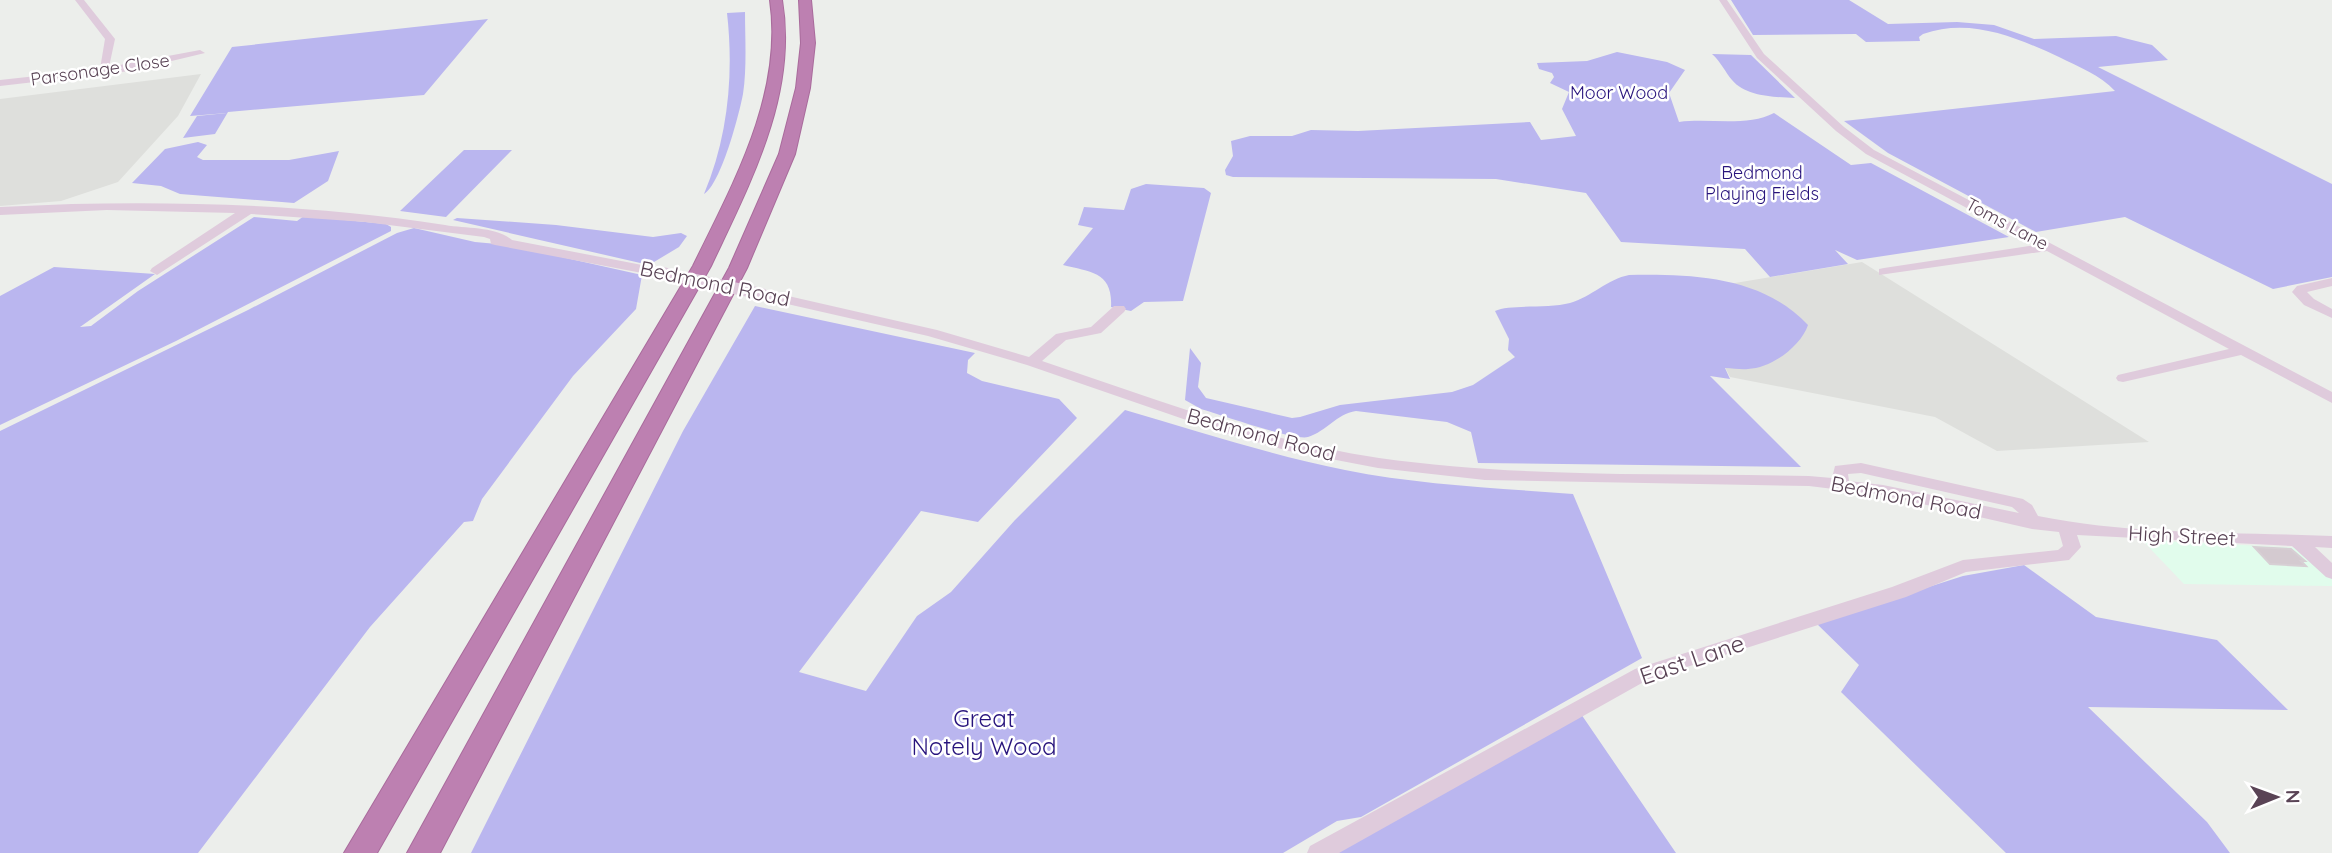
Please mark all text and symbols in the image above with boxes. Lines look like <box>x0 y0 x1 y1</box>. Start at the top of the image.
street label: Parsonage Close <box>29 48 171 91</box>
park label: Moor Wood <box>1570 81 1668 104</box>
park label: Bedmond Playing Fields <box>1705 161 1819 205</box>
street label: Toms Lane <box>1962 192 2053 255</box>
street label: Bedmond Road <box>638 254 793 312</box>
street label: Bedmond Road <box>1184 402 1338 466</box>
street label: Bedmond Road <box>1829 470 1984 524</box>
street label: High Street <box>2128 519 2237 551</box>
street label: East Lane <box>1635 627 1748 691</box>
park label: Great Notely Wood <box>911 703 1057 761</box>
north arrow <box>2241 762 2311 832</box>
text: N <box>2281 790 2305 804</box>

